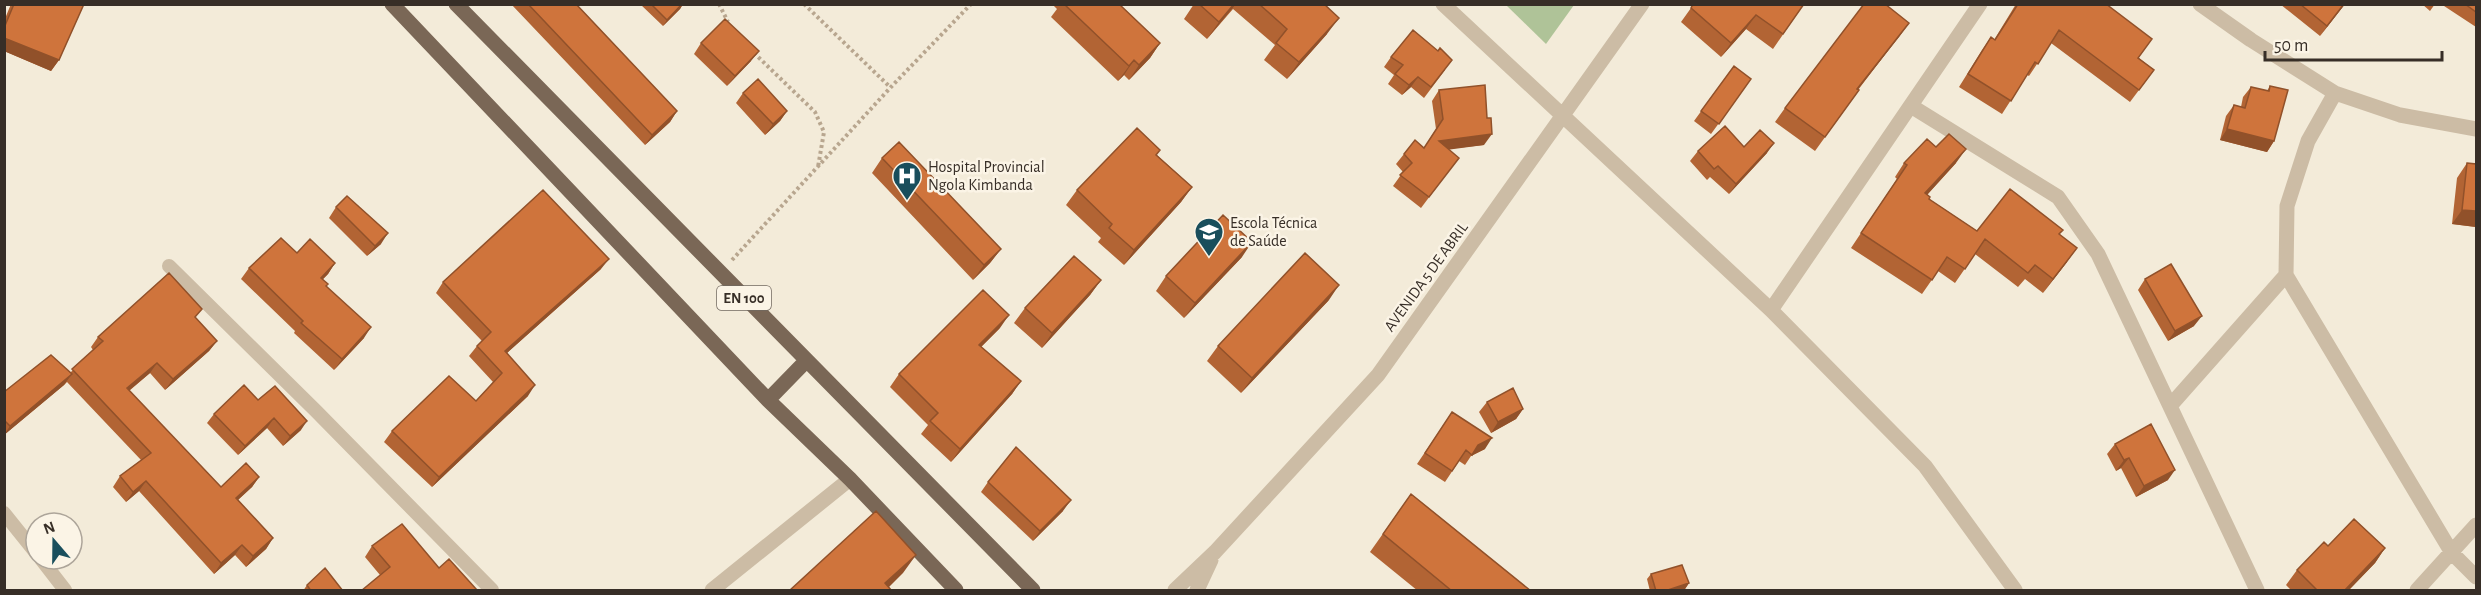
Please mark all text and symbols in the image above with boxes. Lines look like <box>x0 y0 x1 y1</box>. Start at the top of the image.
scale bar <box>2265 24 2442 62</box>
text: 50 m <box>2274 37 2308 55</box>
place label: Hospital Provincial Ngola Kimbanda <box>928 159 1045 193</box>
hospital icon: Hospital Provincial Ngola Kimbanda <box>891 160 923 202</box>
place label: Escola Técnica de Saúde <box>1230 215 1317 249</box>
school or university icon: Escola Técnica de Saúde <box>1193 216 1225 258</box>
street label: AVENIDA 5 DE ABRIL <box>1381 219 1471 335</box>
road number: EN 100 <box>717 286 771 310</box>
north arrow <box>24 511 84 571</box>
text: N <box>41 518 57 537</box>

